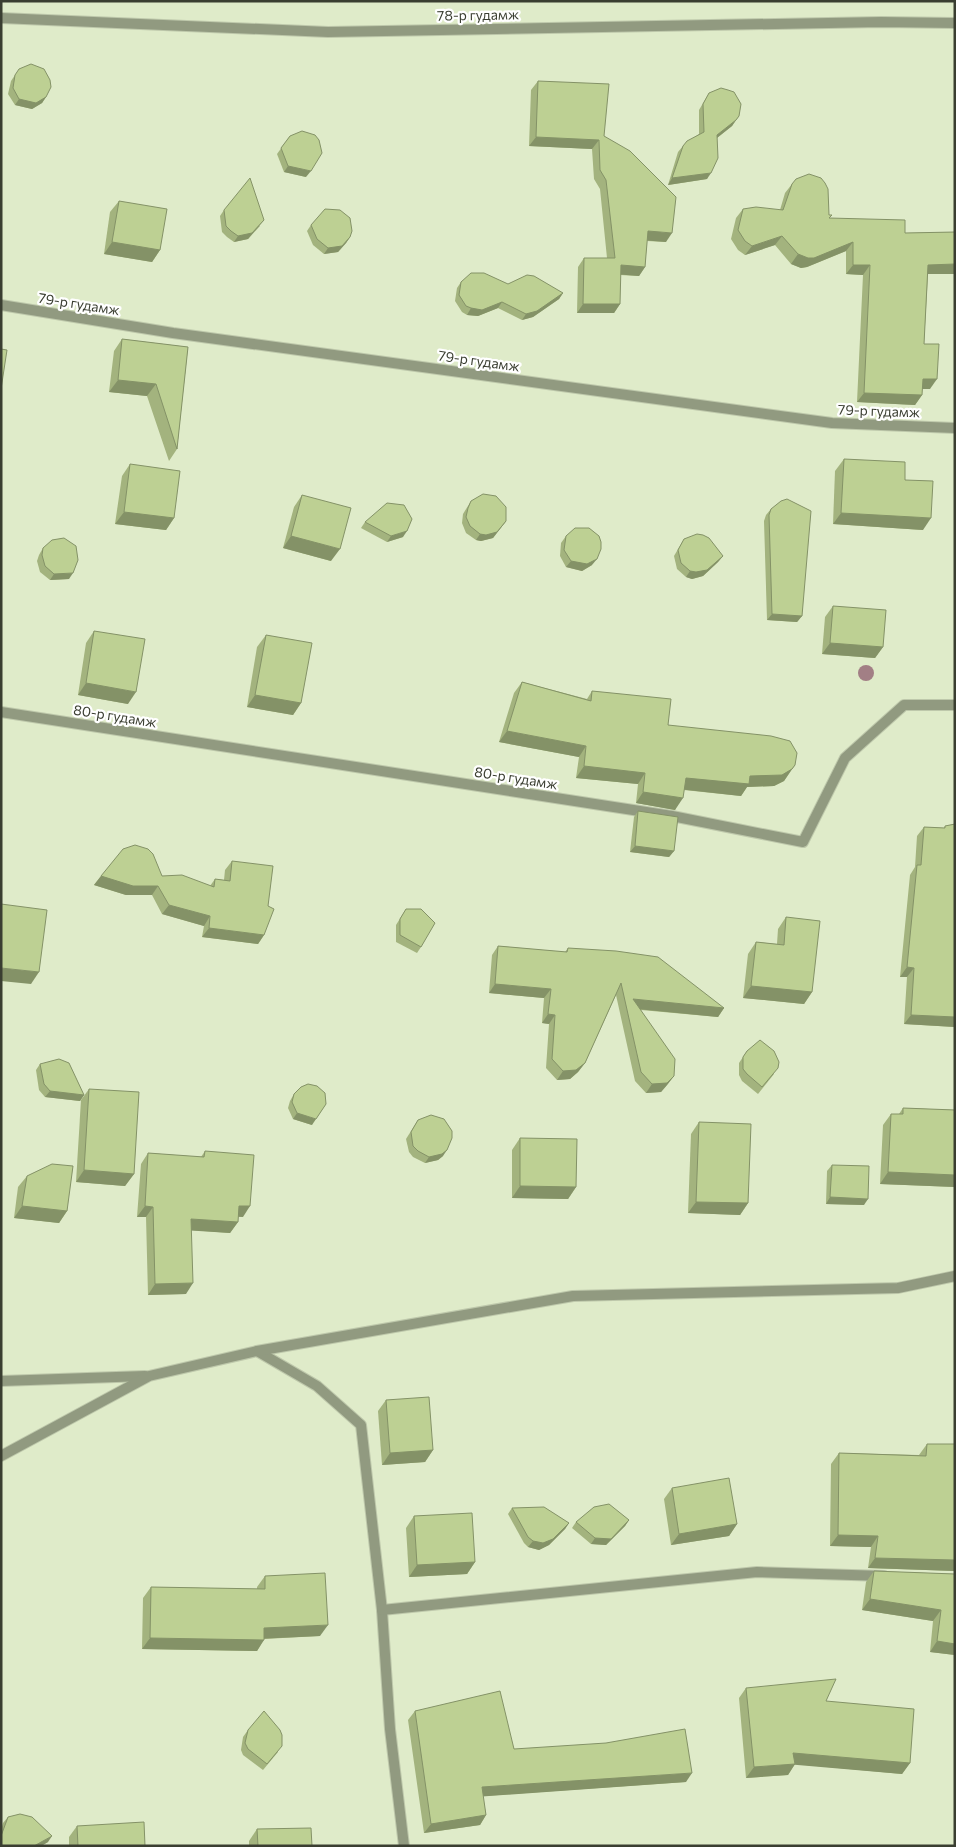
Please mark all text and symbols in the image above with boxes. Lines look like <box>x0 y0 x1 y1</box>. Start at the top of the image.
street label: 78-р гудамж <box>437 5 519 24</box>
street label: 79-р гудамж <box>37 289 121 318</box>
street label: 79-р гудамж <box>437 346 521 375</box>
street label: 79-р гудамж <box>838 401 920 420</box>
street label: 80-р гудамж <box>72 701 158 730</box>
street label: 80-р гудамж <box>473 763 559 792</box>

